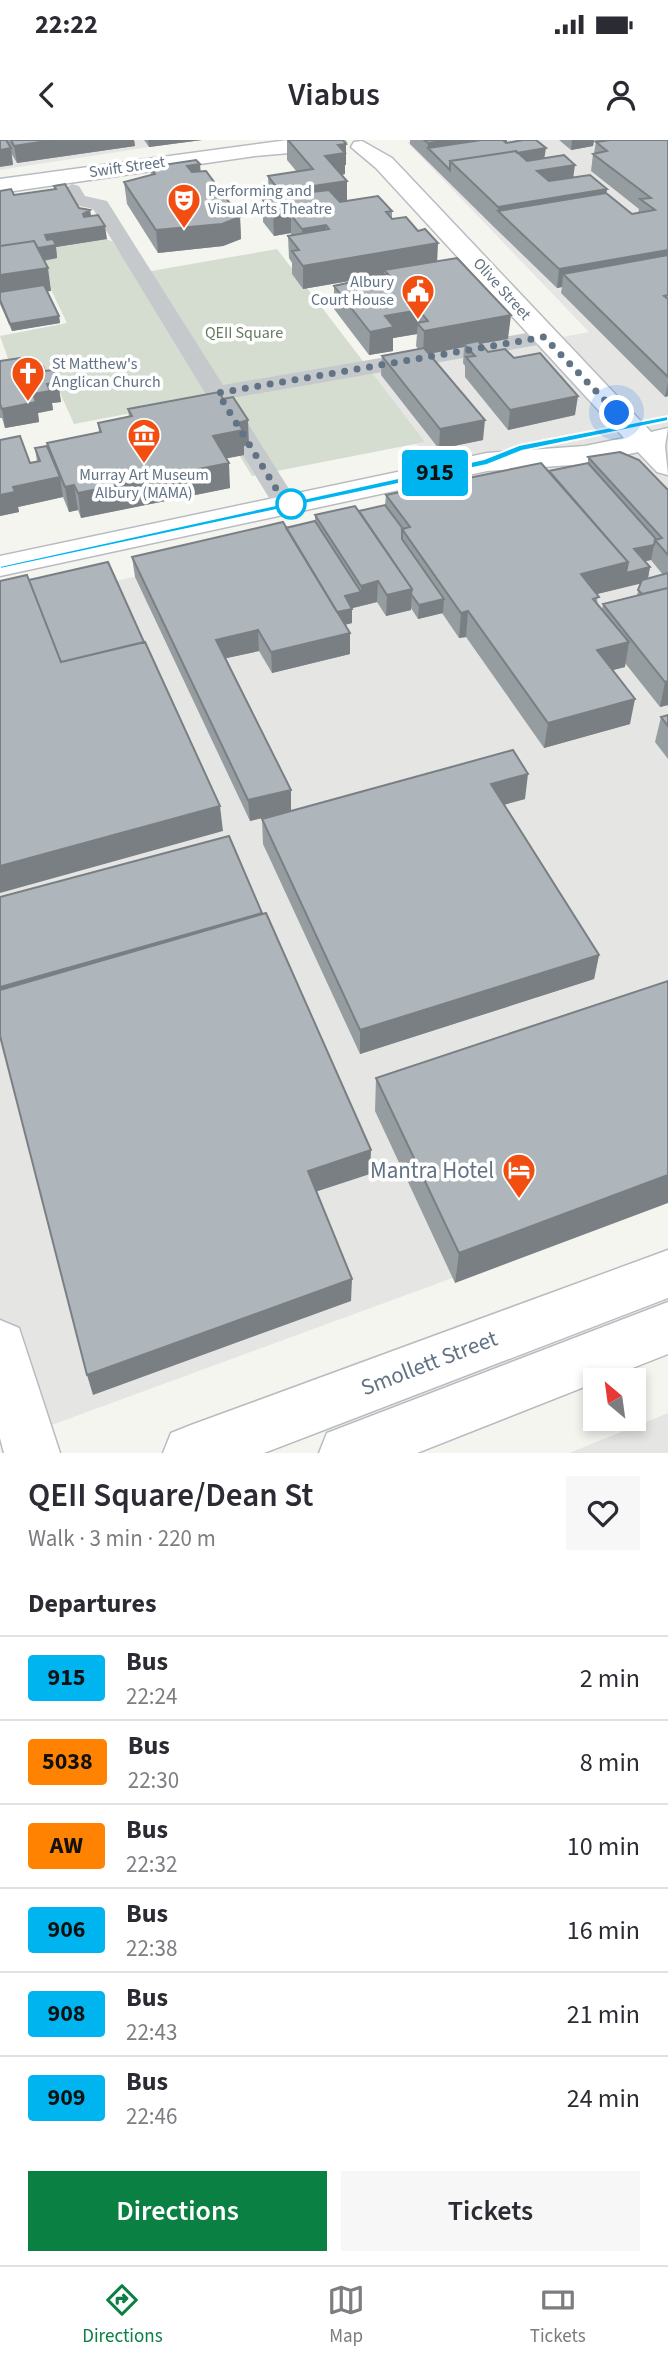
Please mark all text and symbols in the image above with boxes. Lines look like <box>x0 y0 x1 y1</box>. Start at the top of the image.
text: 22:22 <box>35 6 98 43</box>
text: Viabus <box>288 72 380 118</box>
icon: back <box>28 76 66 114</box>
icon: person <box>602 76 640 114</box>
street label: Swift Street <box>87 151 167 183</box>
place label: Performing and Visual Arts Theatre <box>208 180 332 220</box>
theatre icon: Performing and Visual Arts Theatre <box>165 181 203 230</box>
street label: Olive Street <box>468 253 536 326</box>
place label: Albury Court House <box>311 271 395 311</box>
public building icon: Albury Court House <box>399 272 437 321</box>
park label: QEII Square <box>205 322 283 344</box>
place label: St Matthew's Anglican Church <box>52 353 161 393</box>
church icon: St Matthew's Anglican Church <box>9 354 47 403</box>
your location <box>599 395 634 430</box>
museum icon: Murray Art Museum Albury (MAMA) <box>125 416 163 465</box>
line badge: 915 <box>395 450 475 496</box>
text: 915 <box>416 455 454 490</box>
place label: Murray Art Museum Albury (MAMA) <box>79 464 209 504</box>
unlabelled marker <box>276 489 306 519</box>
hotel icon: Mantra Hotel <box>500 1151 538 1200</box>
place label: Mantra Hotel <box>370 1154 494 1187</box>
street label: Smollett Street <box>356 1322 502 1404</box>
north arrow <box>583 1368 646 1432</box>
map controls <box>583 1368 646 1431</box>
text: QEII Square/Dean St <box>28 1472 313 1519</box>
button: heart <box>566 1476 640 1550</box>
text: Walk · 3 min · 220 m <box>28 1522 216 1555</box>
text: Departures <box>28 1585 156 1622</box>
text: Bus <box>126 1643 168 1680</box>
text: 915 <box>47 1660 86 1695</box>
text: 2 min <box>580 1660 640 1697</box>
text: 22:24 <box>126 1680 177 1713</box>
text: Bus <box>128 1727 170 1764</box>
text: 5038 <box>42 1744 93 1779</box>
text: 8 min <box>580 1744 640 1781</box>
text: 22:30 <box>128 1764 179 1797</box>
text: Bus <box>126 1811 168 1848</box>
text: AW <box>50 1828 83 1863</box>
text: 10 min <box>567 1828 640 1865</box>
text: 22:32 <box>126 1848 177 1881</box>
text: Bus <box>126 1895 168 1932</box>
text: 906 <box>47 1912 86 1947</box>
text: 16 min <box>567 1912 640 1949</box>
text: 22:38 <box>126 1932 177 1965</box>
text: Bus <box>126 1979 168 2016</box>
text: 908 <box>47 1996 86 2031</box>
text: 21 min <box>567 1996 640 2033</box>
text: 22:43 <box>126 2016 177 2049</box>
text: Bus <box>126 2063 168 2100</box>
text: 909 <box>47 2080 86 2115</box>
text: 24 min <box>567 2080 640 2117</box>
text: 22:46 <box>126 2100 177 2133</box>
button: Directions <box>28 2171 327 2251</box>
button: Tickets <box>341 2171 640 2251</box>
tab: Directions <box>82 2281 163 2350</box>
tab: Map <box>327 2281 365 2350</box>
tab: Tickets <box>530 2281 586 2350</box>

